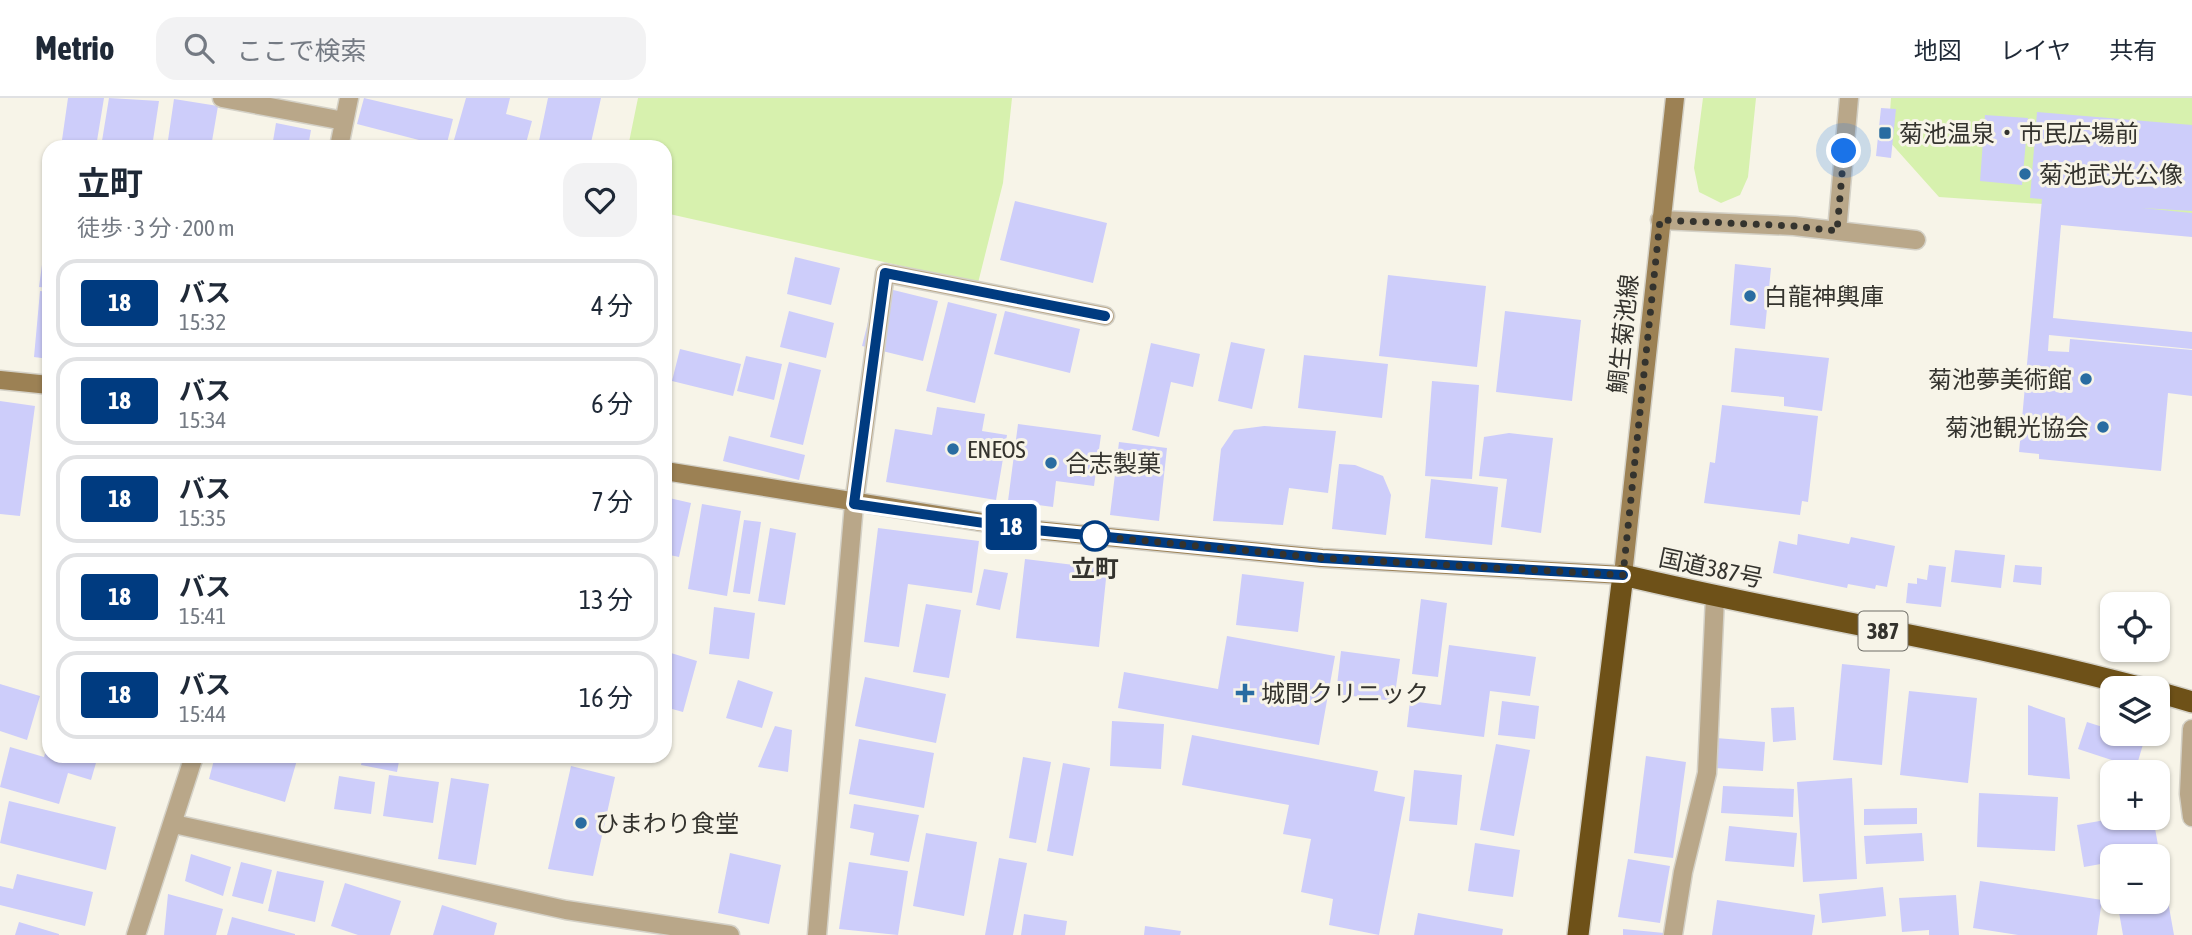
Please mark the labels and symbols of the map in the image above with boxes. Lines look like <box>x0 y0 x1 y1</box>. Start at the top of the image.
place label: 菊池温泉・市民広場前 <box>1899 120 2139 147</box>
marker: 菊池温泉・市民広場前 <box>1877 125 1893 141</box>
your location <box>1826 133 1861 168</box>
place label: 菊池武光公像 <box>2039 161 2183 188</box>
marker: 菊池武光公像 <box>2017 166 2033 182</box>
street label: 鯛生菊池線 <box>1603 273 1643 395</box>
place label: 白龍神輿庫 <box>1764 283 1884 310</box>
marker: 白龍神輿庫 <box>1742 288 1758 304</box>
place label: 菊池夢美術館 <box>1928 366 2072 393</box>
marker: 菊池夢美術館 <box>2078 371 2094 387</box>
place label: 菊池観光協会 <box>1945 414 2089 441</box>
marker: 菊池観光協会 <box>2095 419 2111 435</box>
place label: ENEOS <box>967 436 1026 463</box>
marker: ENEOS <box>945 441 961 457</box>
place label: 合志製菓 <box>1065 450 1161 477</box>
marker: 合志製菓 <box>1043 455 1059 471</box>
line badge: 18 <box>979 504 1042 550</box>
marker: 立町 <box>1080 521 1110 551</box>
street label: 国道387号 <box>1656 544 1766 592</box>
place label: 立町 <box>1071 555 1119 582</box>
road number: 387 <box>1858 611 1908 650</box>
place label: 城間クリニック <box>1261 680 1429 707</box>
marker: 城間クリニック <box>1235 683 1255 703</box>
place label: ひまわり食堂 <box>595 810 739 837</box>
marker: ひまわり食堂 <box>573 815 589 831</box>

